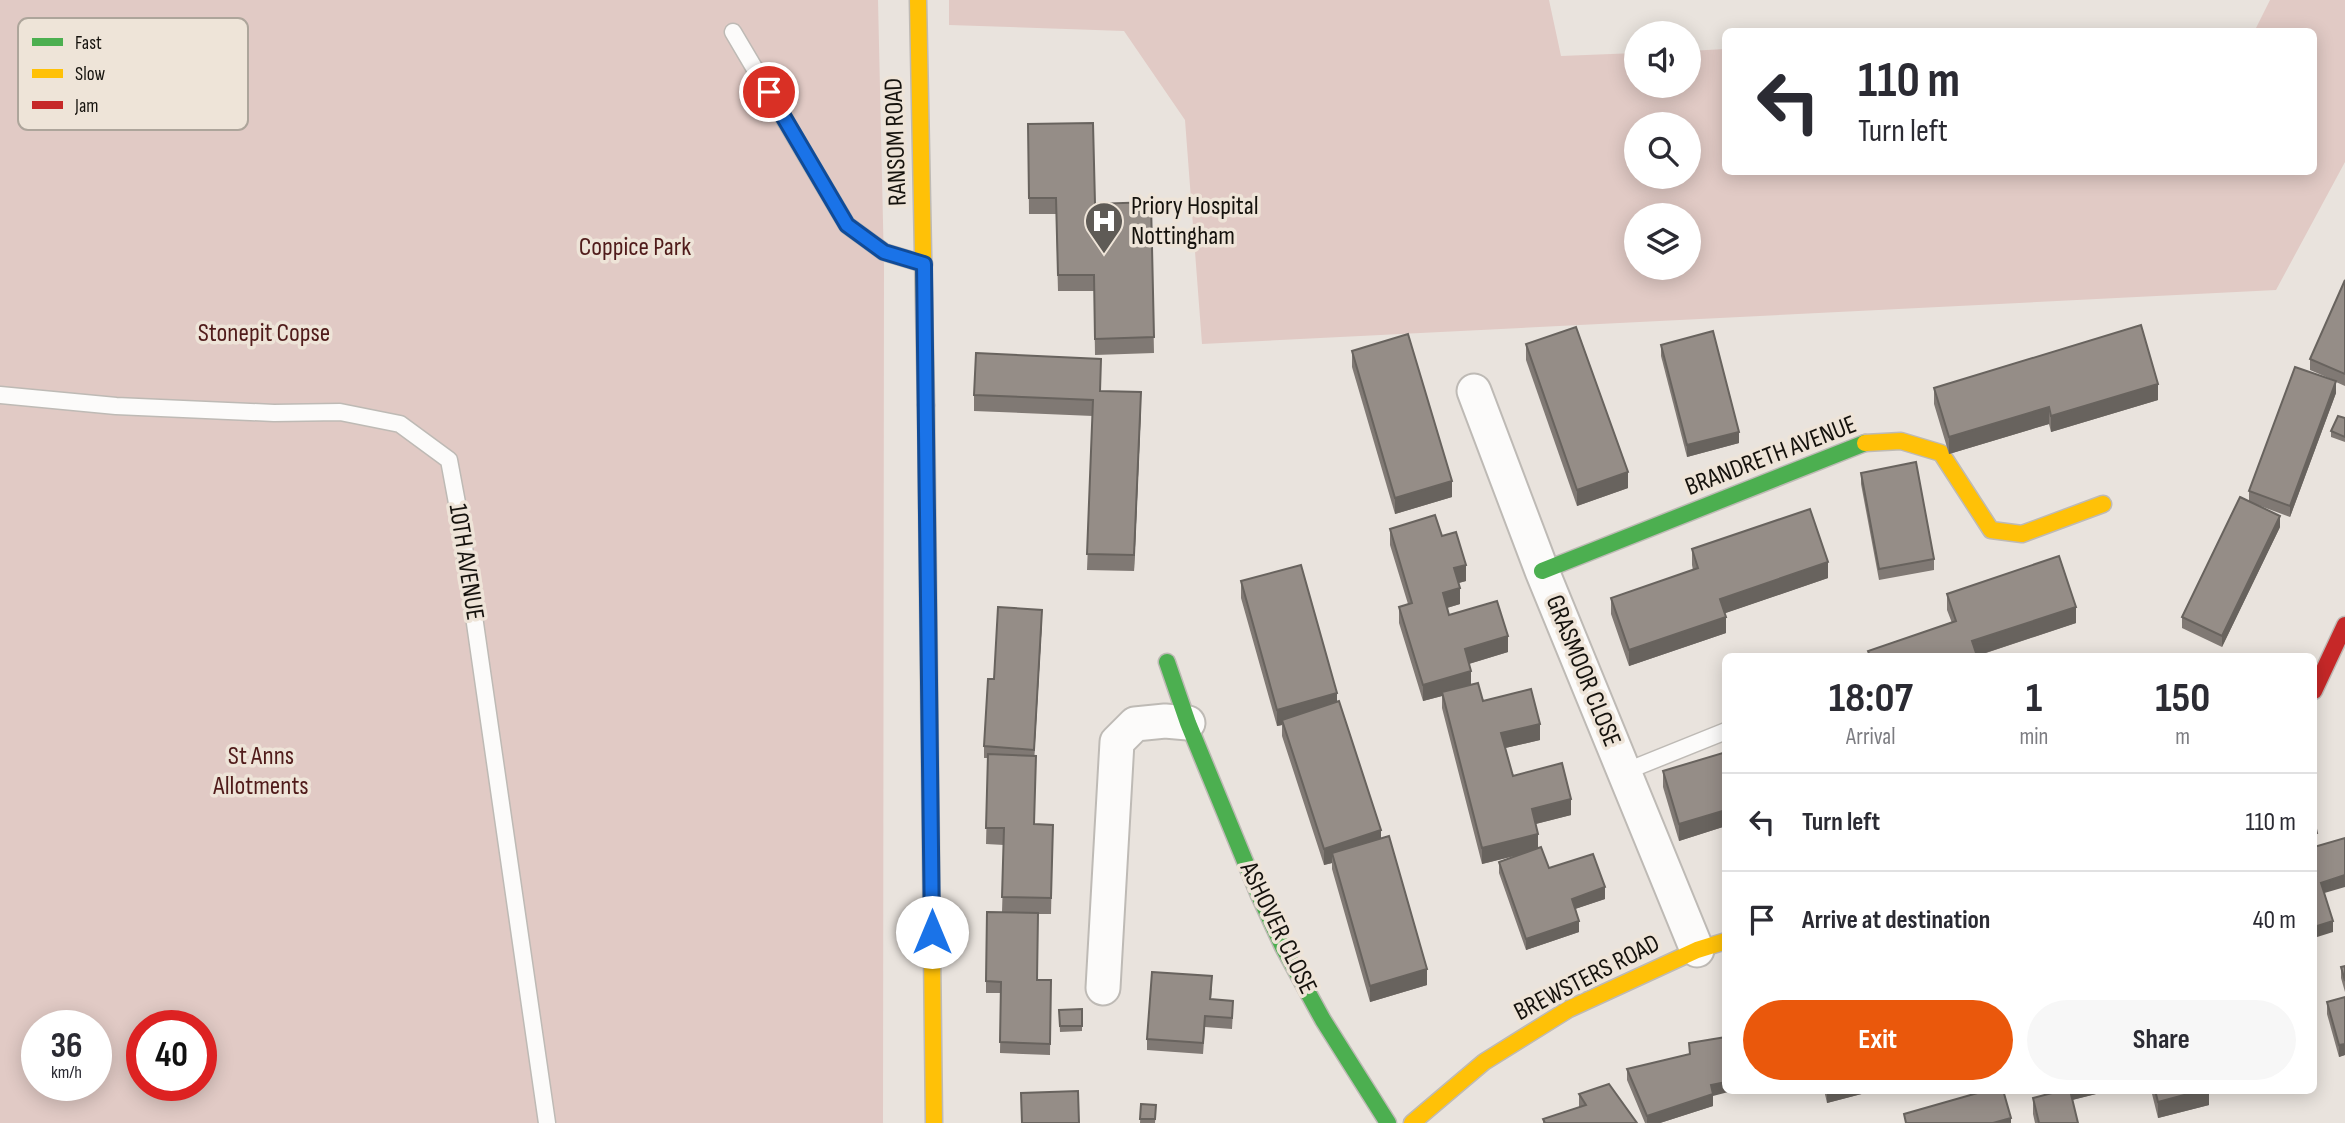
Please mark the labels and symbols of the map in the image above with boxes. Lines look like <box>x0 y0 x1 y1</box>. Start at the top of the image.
legend <box>18 18 248 130</box>
text: Fast <box>75 32 102 55</box>
pin <box>739 62 799 122</box>
text: Slow <box>75 63 105 86</box>
street label: RANSOM ROAD <box>878 77 914 207</box>
text: Jam <box>74 95 98 118</box>
place label: Priory Hospital Nottingham <box>1131 191 1258 252</box>
hospital icon: Priory Hospital Nottingham <box>1083 200 1125 255</box>
park label: Coppice Park <box>579 232 691 263</box>
park label: Stonepit Copse <box>198 318 330 349</box>
street label: BRANDRETH AVENUE <box>1681 409 1861 503</box>
street label: 10TH AVENUE <box>442 502 490 622</box>
street label: GRASMOOR CLOSE <box>1539 591 1627 751</box>
park label: St Anns Allotments <box>212 741 309 802</box>
street label: ASHOVER CLOSE <box>1232 856 1323 999</box>
position arrow <box>895 895 969 969</box>
street label: BREWSTERS ROAD <box>1509 928 1665 1028</box>
speed limit sign: 40 <box>126 1010 217 1101</box>

